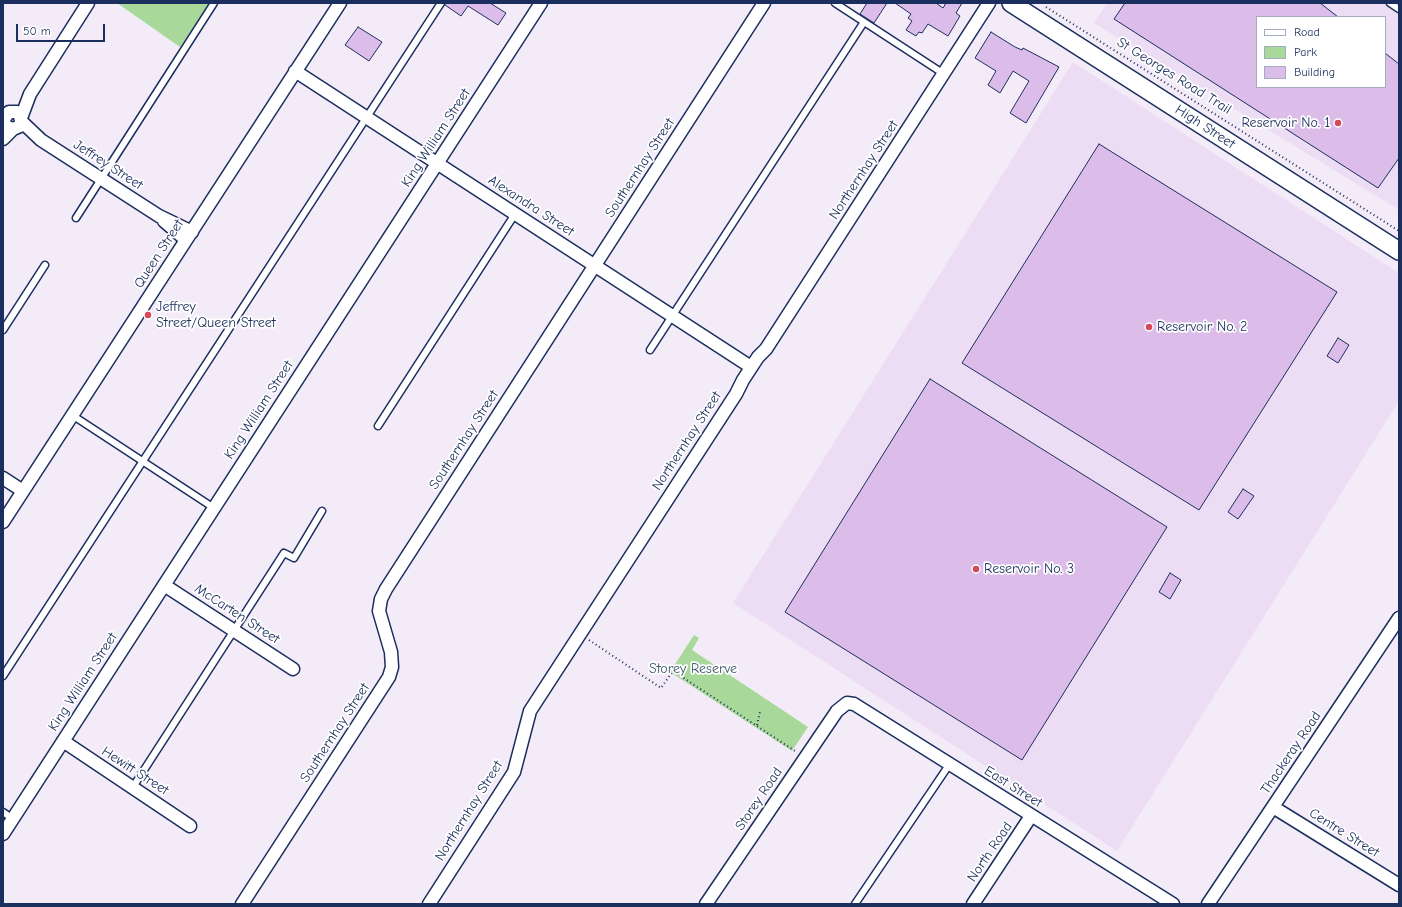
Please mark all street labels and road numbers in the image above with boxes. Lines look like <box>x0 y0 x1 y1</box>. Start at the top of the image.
street label: St Georges Road Trail <box>1114 34 1234 118</box>
street label: King William Street <box>398 86 474 190</box>
street label: High Street <box>1172 101 1238 153</box>
street label: Southernhay Street <box>602 115 678 221</box>
street label: Northernhay Street <box>826 117 902 223</box>
street label: Jeffrey Street <box>70 136 146 194</box>
street label: Alexandra Street <box>485 172 577 240</box>
street label: Queen Street <box>131 216 187 292</box>
street label: King William Street <box>221 358 297 462</box>
street label: Southernhay Street <box>426 387 502 493</box>
street label: Northernhay Street <box>649 388 725 494</box>
street label: McCarten Street <box>191 580 283 648</box>
street label: King William Street <box>45 630 121 734</box>
street label: Southernhay Street <box>297 680 373 786</box>
street label: Thackeray Road <box>1257 709 1325 797</box>
street label: Hewitt Street <box>98 743 172 799</box>
street label: Northernhay Street <box>431 758 507 864</box>
street label: East Street <box>981 763 1045 811</box>
street label: Storey Road <box>732 764 786 834</box>
street label: Centre Street <box>1306 805 1382 861</box>
street label: North Road <box>964 819 1016 885</box>

